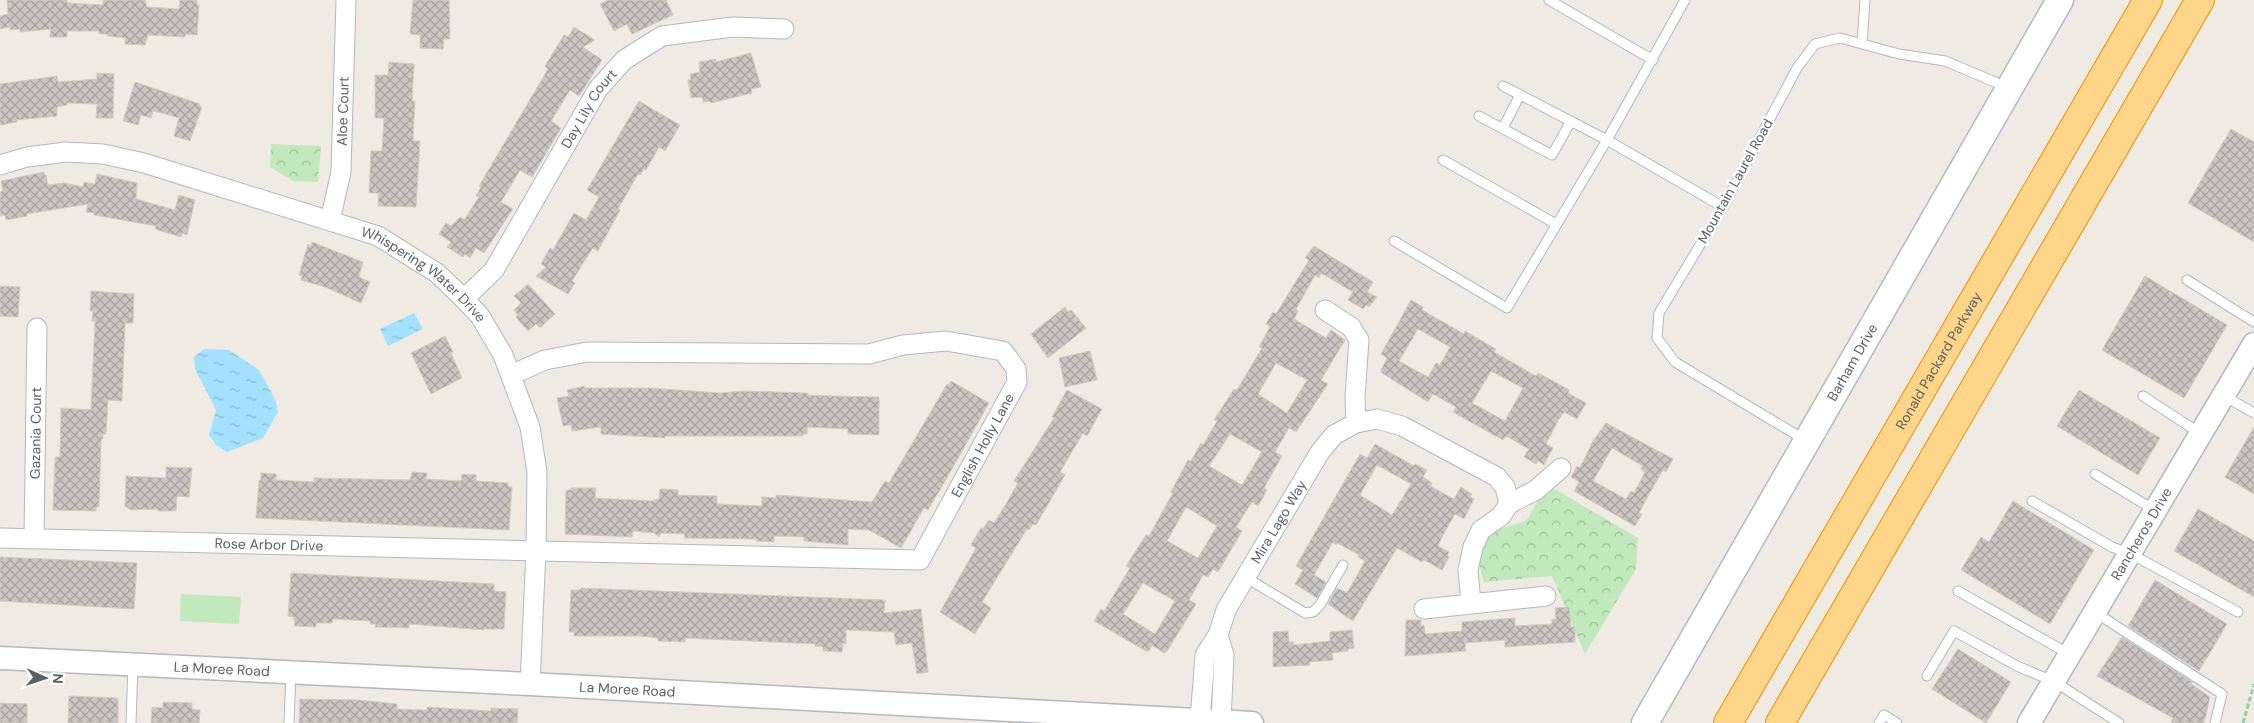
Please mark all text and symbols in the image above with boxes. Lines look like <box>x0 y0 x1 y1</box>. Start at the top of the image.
street label: Day Lily Court <box>557 65 621 152</box>
street label: Aloe Court <box>333 76 353 146</box>
street label: Mountain Laurel Road <box>1693 116 1777 246</box>
street label: Whispering Water Drive <box>359 222 490 325</box>
street label: Ronald Packard Parkway <box>1891 288 1986 433</box>
street label: Barham Drive <box>1823 320 1881 404</box>
street label: Gazania Court <box>26 387 45 479</box>
street label: English Holly Lane <box>947 390 1018 500</box>
street label: Mira Lago Way <box>1247 476 1311 567</box>
street label: Rancheros Drive <box>2107 484 2176 584</box>
street label: Rose Arbor Drive <box>214 534 323 555</box>
north arrow <box>20 653 70 703</box>
street label: La Moree Road <box>173 658 270 680</box>
text: N <box>49 673 67 684</box>
street label: La Moree Road <box>579 678 676 701</box>

